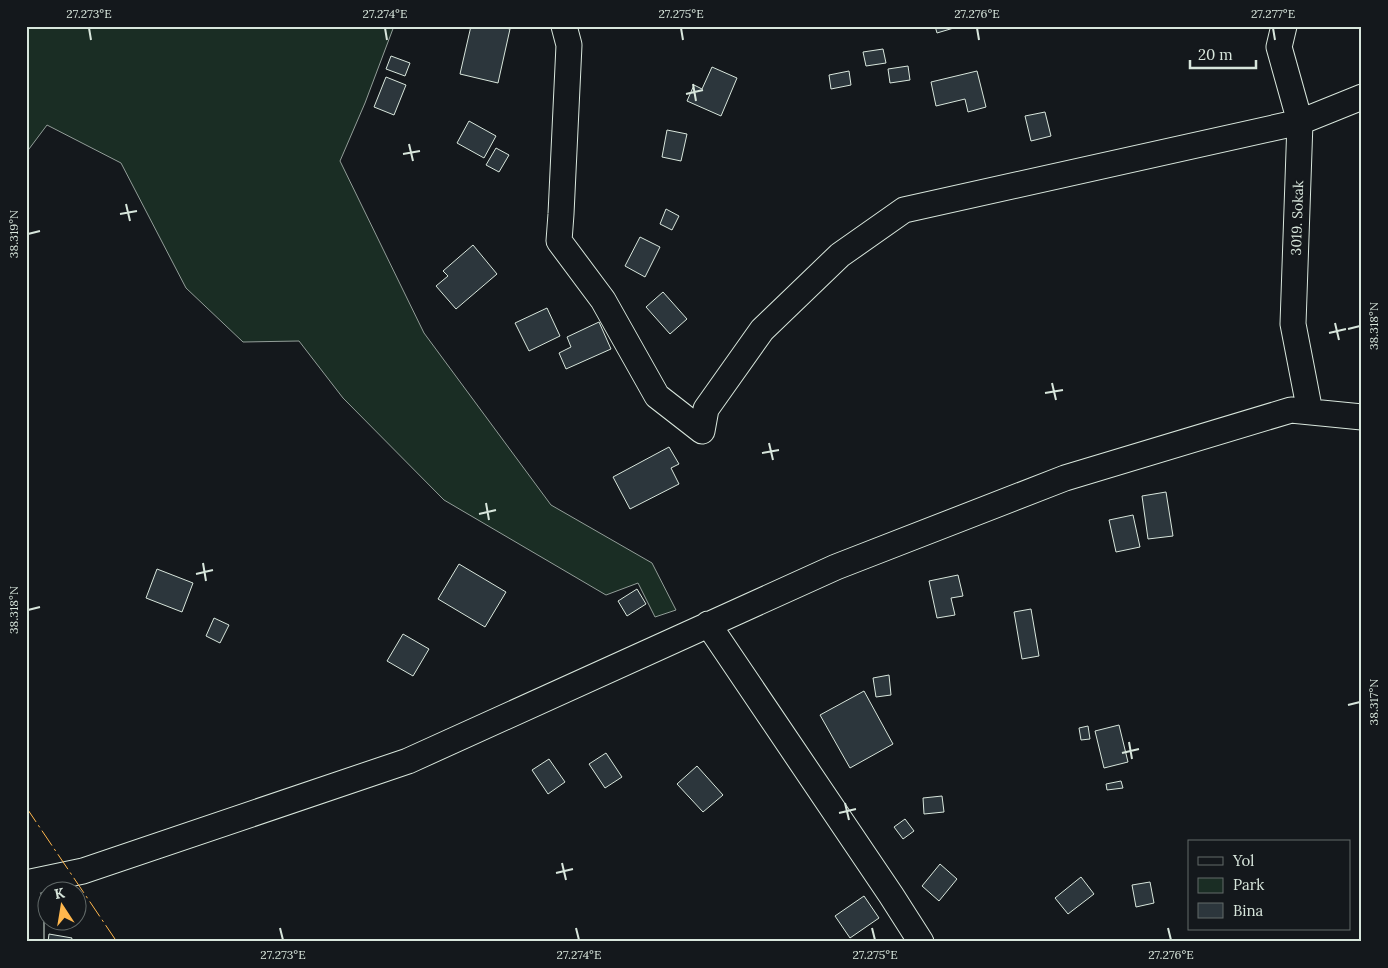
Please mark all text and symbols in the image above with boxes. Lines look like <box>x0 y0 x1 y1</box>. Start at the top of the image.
text: 27.273°E <box>66 6 112 21</box>
text: 27.274°E <box>363 6 407 21</box>
text: 27.275°E <box>658 6 704 21</box>
text: 27.276°E <box>954 6 1000 21</box>
text: 27.277°E <box>1251 6 1295 21</box>
scale bar <box>1190 38 1257 70</box>
text: 20 m <box>1198 45 1233 64</box>
street label: 3019. Sokak <box>1287 180 1307 256</box>
text: 38.319°N <box>6 210 21 258</box>
text: 38.318°N <box>1366 302 1381 350</box>
text: 38.318°N <box>6 586 21 634</box>
text: 38.317°N <box>1366 679 1381 725</box>
legend <box>1188 840 1350 930</box>
text: Yol <box>1232 851 1254 870</box>
text: Park <box>1233 875 1264 894</box>
north arrow <box>38 880 88 930</box>
text: K <box>53 883 66 903</box>
text: Bina <box>1233 901 1264 920</box>
text: 27.273°E <box>260 947 306 962</box>
text: 27.274°E <box>557 947 601 962</box>
text: 27.275°E <box>852 947 898 962</box>
text: 27.276°E <box>1148 947 1194 962</box>

